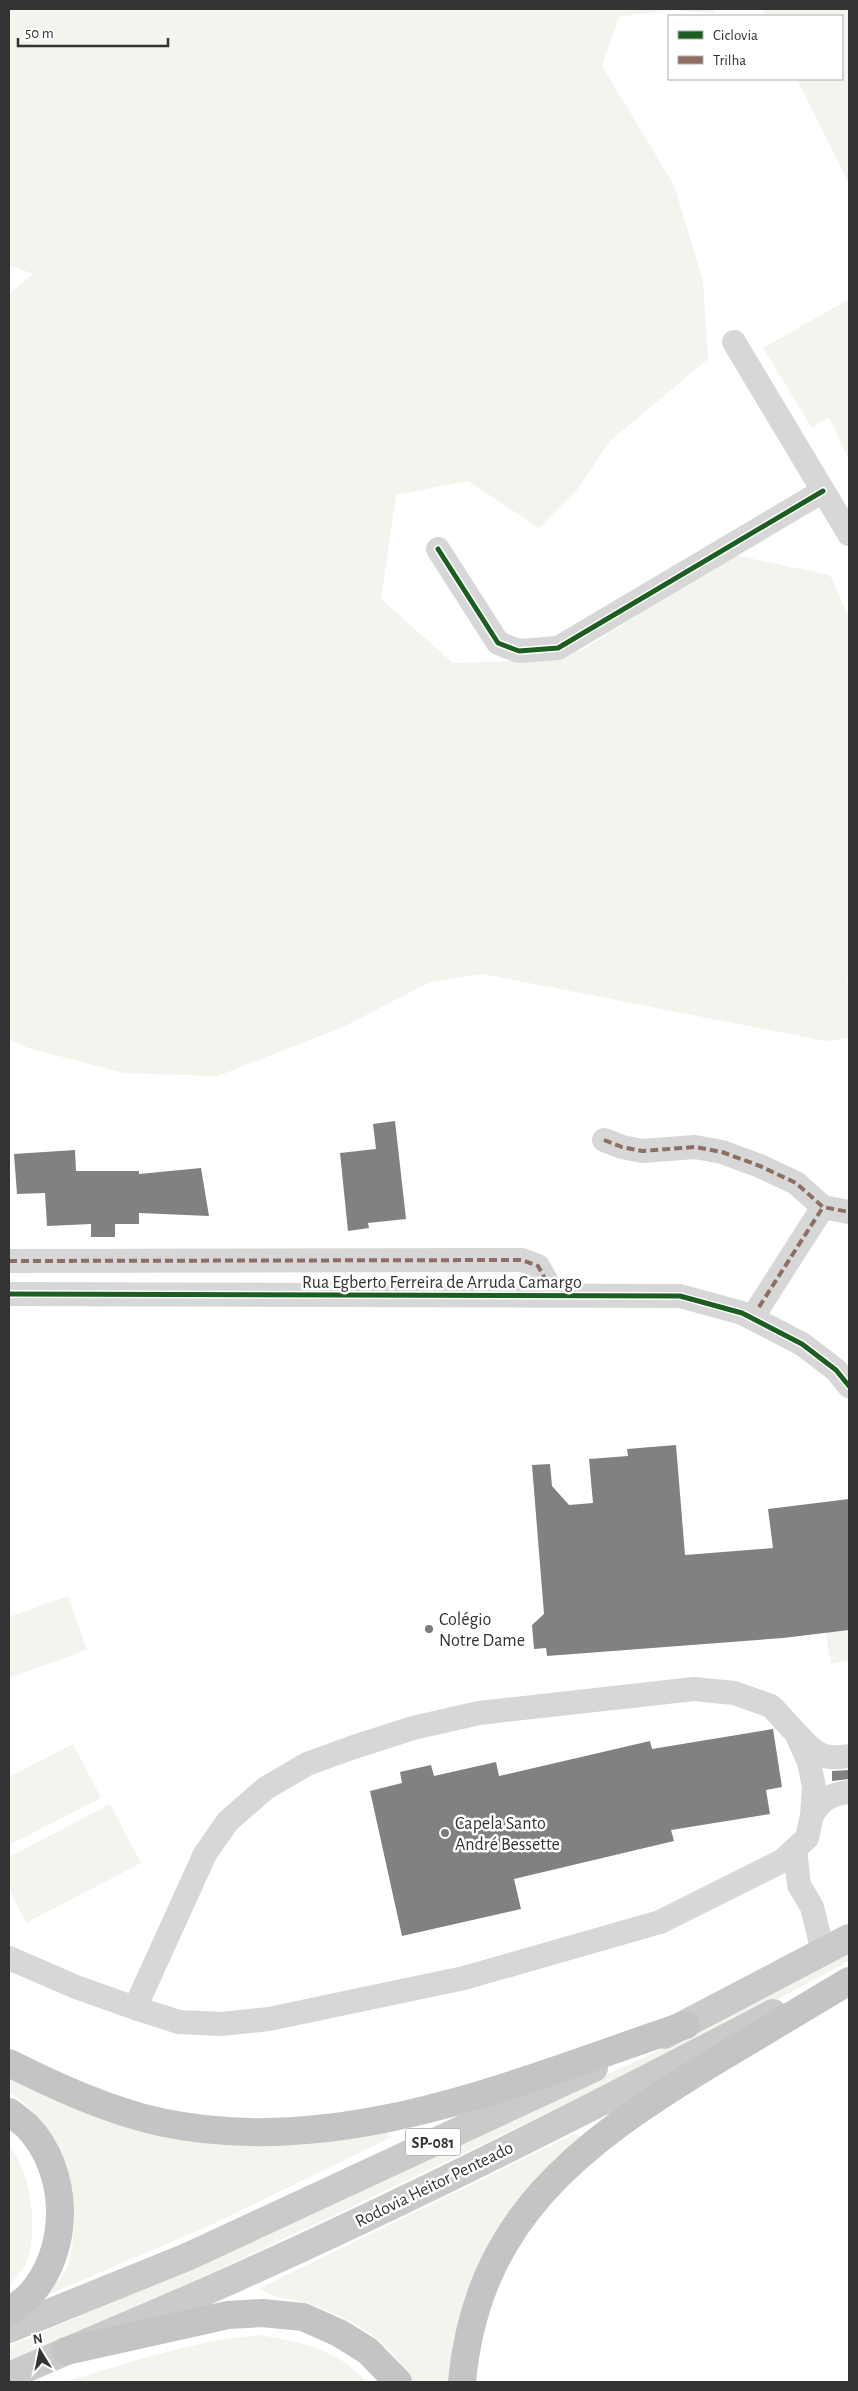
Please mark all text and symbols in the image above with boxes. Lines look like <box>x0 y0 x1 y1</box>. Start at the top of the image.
scale bar <box>18 15 168 47</box>
legend <box>668 15 843 80</box>
text: 50 m <box>25 26 54 41</box>
text: Ciclovia <box>713 28 758 43</box>
text: Trilha <box>713 53 746 68</box>
street label: Rua Egberto Ferreira de Arruda Camargo <box>302 1274 582 1292</box>
place label: Colégio Notre Dame <box>439 1611 525 1650</box>
marker: Colégio Notre Dame <box>423 1623 435 1635</box>
place label: Capela Santo André Bessette <box>455 1815 560 1854</box>
marker: Capela Santo André Bessette <box>439 1827 451 1839</box>
road number: SP-081 <box>406 2128 460 2156</box>
street label: Rodovia Heitor Penteado <box>353 2139 516 2231</box>
north arrow <box>15 2326 65 2376</box>
text: N <box>32 2331 44 2347</box>

